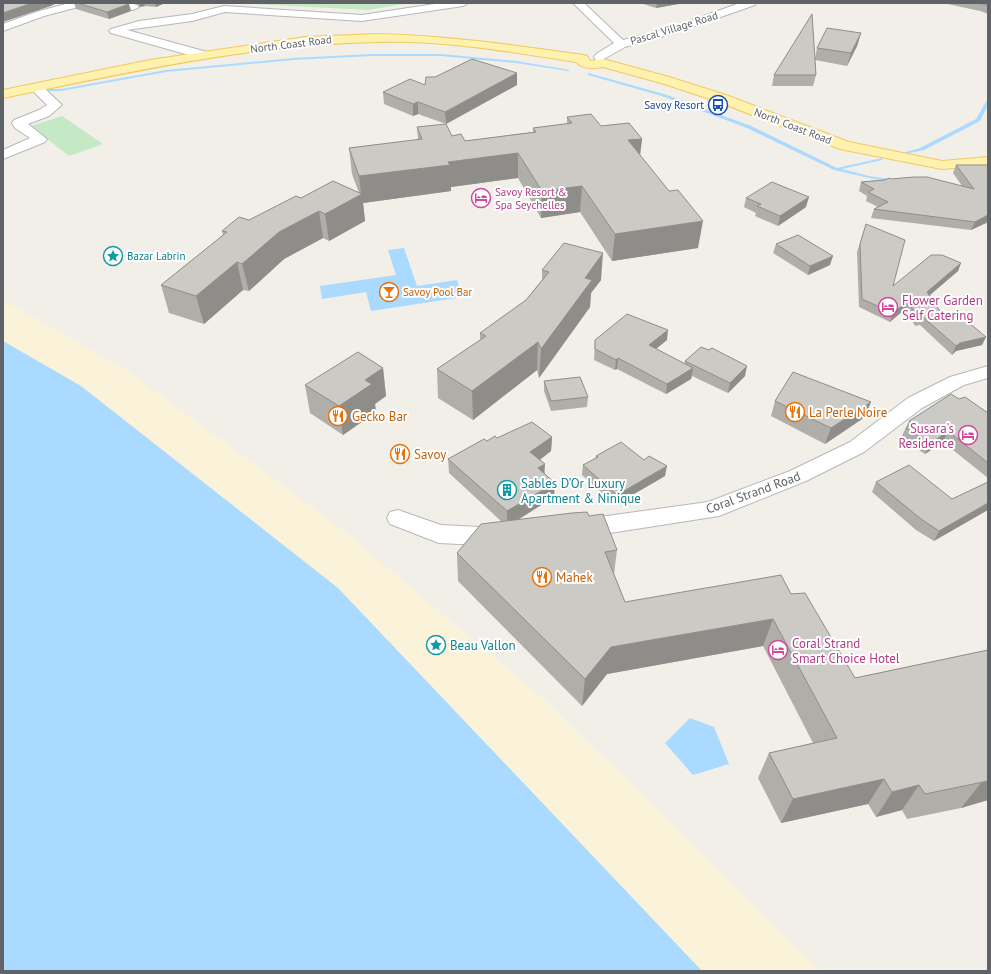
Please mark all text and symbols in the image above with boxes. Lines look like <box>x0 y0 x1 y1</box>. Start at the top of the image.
street label: Pascal Village Road <box>628 8 720 48</box>
street label: North Coast Road <box>250 32 333 56</box>
bus stop icon: Savoy Resort <box>707 94 729 116</box>
place label: Savoy Resort <box>644 98 704 112</box>
street label: North Coast Road <box>752 105 834 147</box>
place label: Savoy Resort & Spa Seychelles <box>495 185 567 212</box>
hotel icon: Savoy Resort & Spa Seychelles <box>470 187 492 209</box>
place icon: Bazar Labrin <box>102 245 124 267</box>
place label: Bazar Labrin <box>127 249 186 263</box>
bar icon: Savoy Pool Bar <box>378 281 400 303</box>
place label: Savoy Pool Bar <box>403 285 472 299</box>
place label: Flower Garden Self Catering <box>902 292 983 324</box>
hotel icon: Flower Garden Self Catering <box>877 296 899 318</box>
restaurant icon: La Perle Noire <box>784 401 806 423</box>
place label: La Perle Noire <box>809 404 887 421</box>
restaurant icon: Gecko Bar <box>327 405 349 427</box>
place label: Gecko Bar <box>352 408 408 425</box>
place label: Susara's Residence <box>898 420 954 452</box>
hotel icon: Susara's Residence <box>957 424 979 446</box>
restaurant icon: Savoy <box>389 443 411 465</box>
place label: Savoy <box>414 446 446 463</box>
street label: Coral Strand Road <box>704 467 803 517</box>
place label: Sables D’Or Luxury Apartment & Ninique <box>521 475 641 507</box>
building icon: Sables D’Or Luxury Apartment & Ninique <box>496 479 518 501</box>
restaurant icon: Mahek <box>531 566 553 588</box>
place label: Mahek <box>556 569 593 586</box>
place icon: Beau Vallon <box>425 634 447 656</box>
place label: Coral Strand Smart Choice Hotel <box>792 635 900 667</box>
place label: Beau Vallon <box>450 637 516 654</box>
hotel icon: Coral Strand Smart Choice Hotel <box>767 639 789 661</box>

